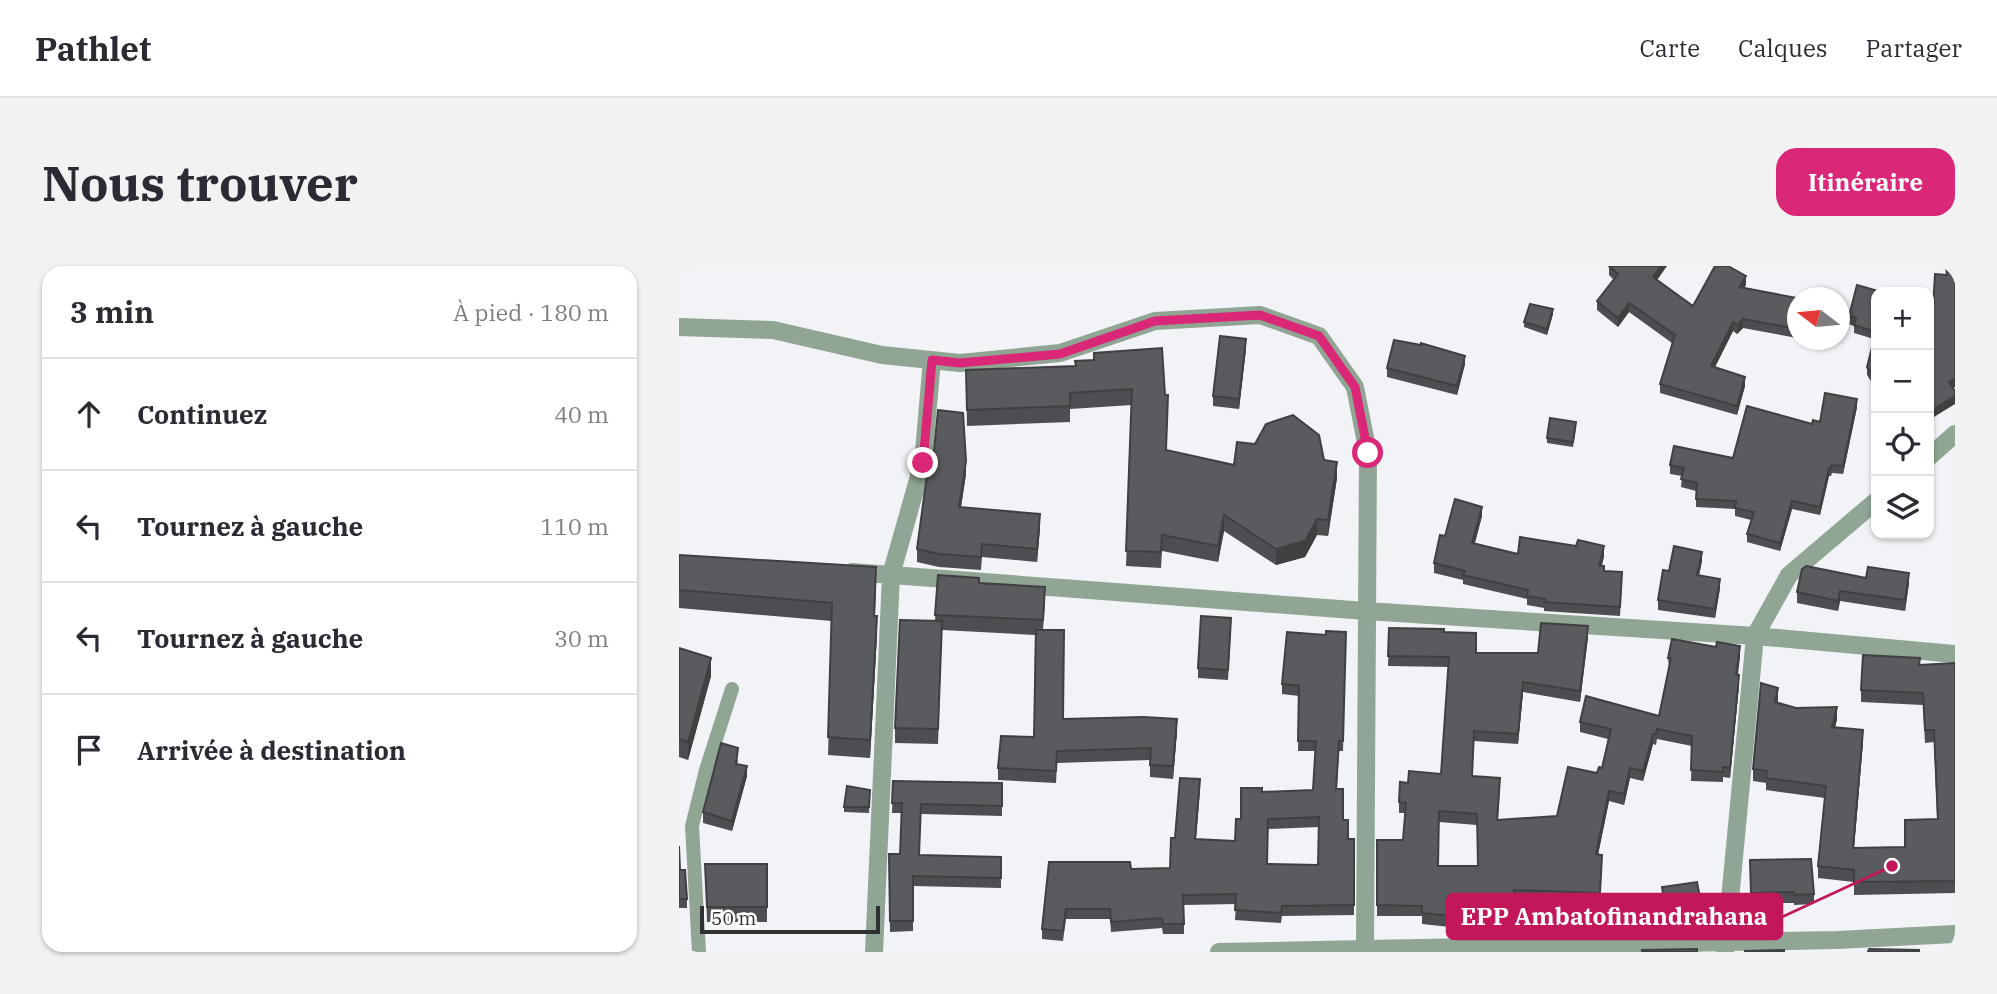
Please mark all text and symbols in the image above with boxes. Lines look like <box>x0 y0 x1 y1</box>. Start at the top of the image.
text: Pathlet <box>35 27 151 70</box>
text: Carte <box>1639 32 1700 64</box>
text: Calques <box>1738 32 1828 64</box>
text: Partager <box>1866 32 1962 64</box>
button: Itinéraire <box>1776 148 1955 216</box>
text: Nous trouver <box>42 151 358 214</box>
north arrow <box>1787 287 1850 350</box>
map controls <box>1871 287 1934 539</box>
button: + <box>1871 287 1934 350</box>
text: 3 min <box>70 292 154 331</box>
text: À pied · 180 m <box>453 297 609 327</box>
button: − <box>1871 350 1934 413</box>
icon: ahead <box>70 395 108 433</box>
text: Continuez <box>137 397 267 431</box>
text: 40 m <box>554 399 609 429</box>
button: locate <box>1871 413 1934 476</box>
route start <box>1352 437 1383 468</box>
route end <box>907 447 938 478</box>
button: layers <box>1871 476 1934 539</box>
icon: left <box>70 507 108 545</box>
text: Tournez à gauche <box>137 509 363 543</box>
text: 110 m <box>540 511 609 541</box>
icon: left <box>70 619 108 657</box>
text: Tournez à gauche <box>137 621 363 655</box>
text: 30 m <box>554 623 609 653</box>
icon: arrive <box>70 731 108 769</box>
text: Arrivée à destination <box>137 733 406 767</box>
callout: EPP Ambatofinandrahana <box>1447 894 1782 939</box>
text: EPP Ambatofinandrahana <box>1461 900 1768 932</box>
scale bar <box>700 903 880 935</box>
text: 50 m <box>711 906 756 930</box>

